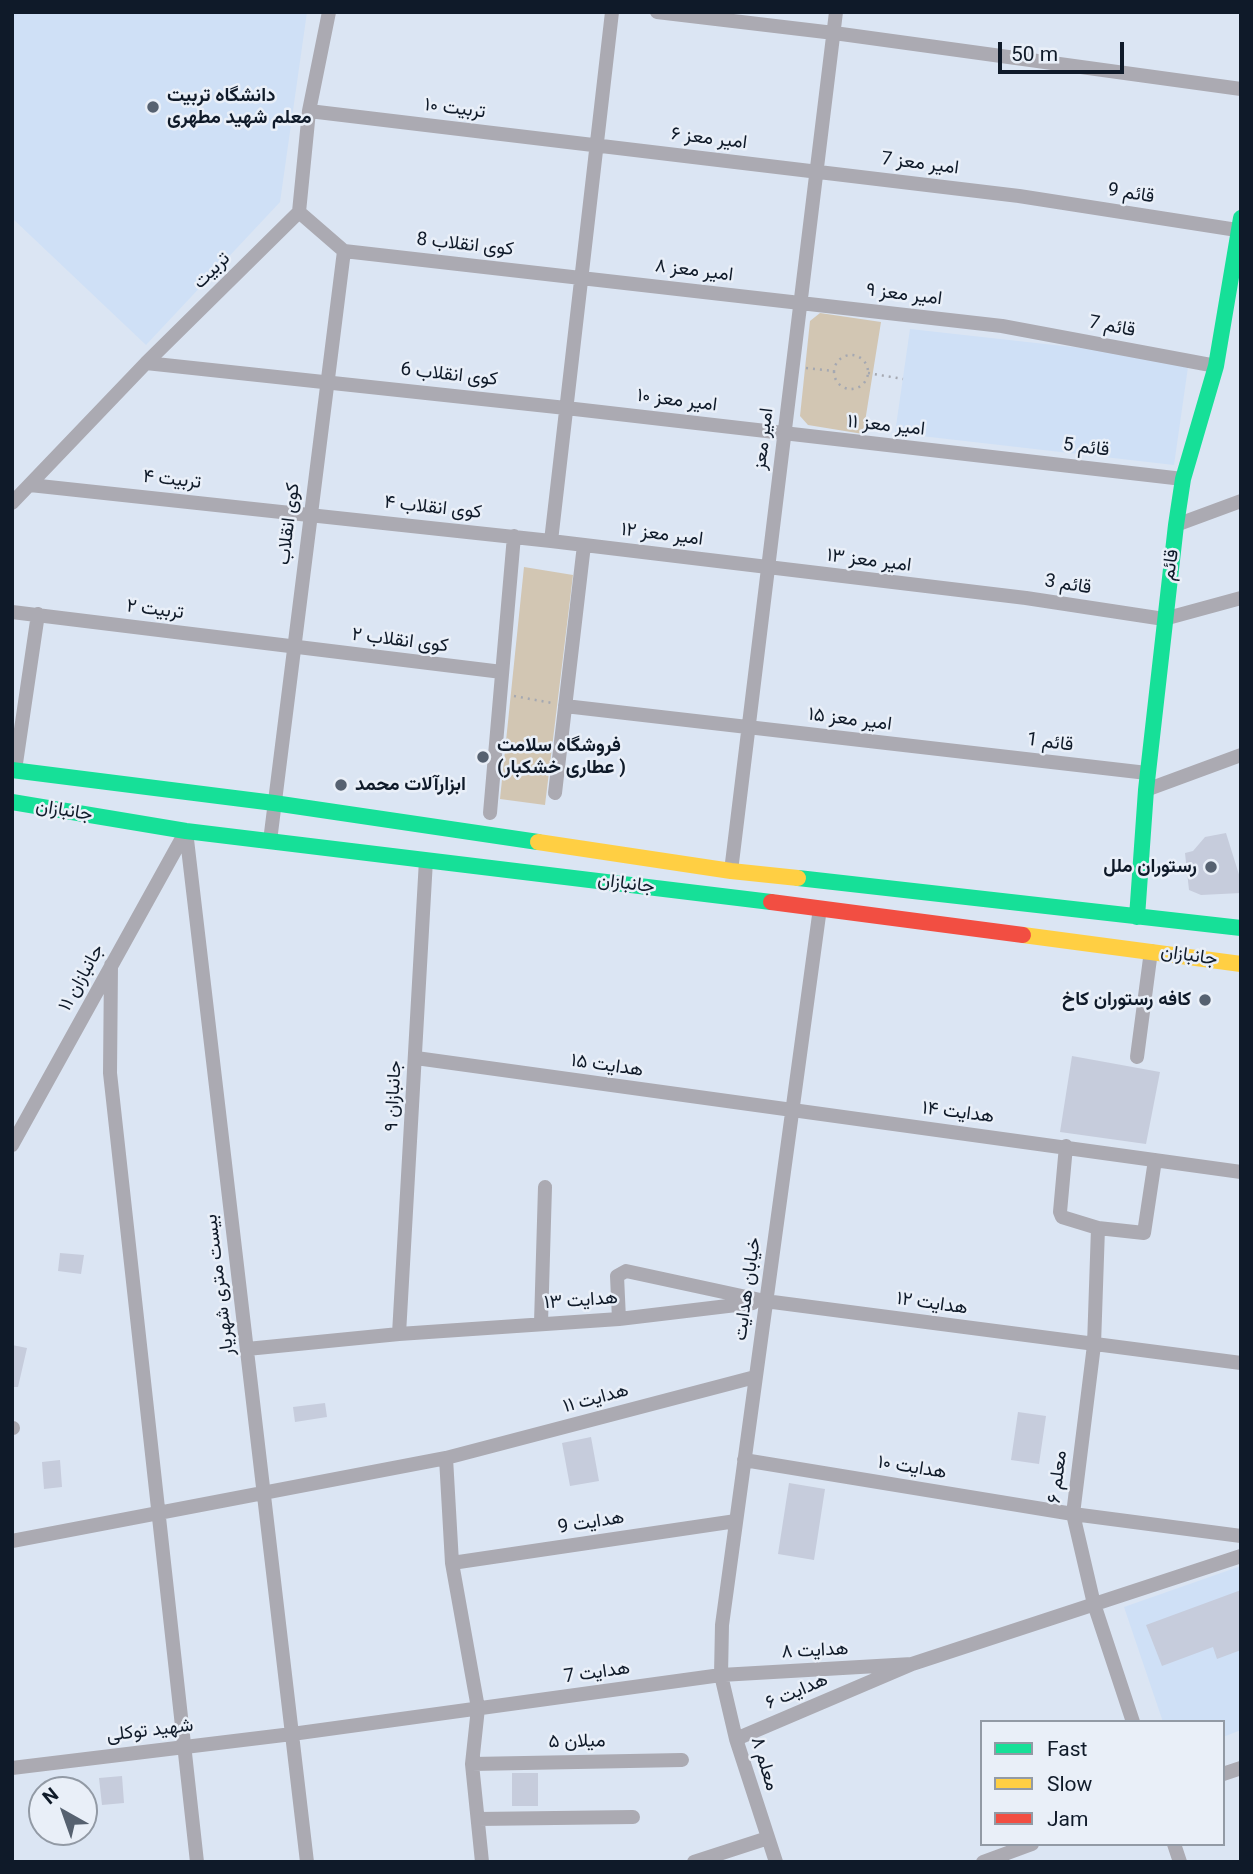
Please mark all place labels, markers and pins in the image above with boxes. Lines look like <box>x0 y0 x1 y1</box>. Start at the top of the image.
place label: دانشگاه تربیت معلم شهید مطهری <box>167 85 312 129</box>
marker: دانشگاه تربیت معلم شهید مطهری <box>145 99 161 115</box>
place label: فروشگاه سلامت (عطاری خشکبار ) <box>497 735 626 779</box>
marker: فروشگاه سلامت (عطاری خشکبار ) <box>475 749 491 765</box>
place label: ابزارآلات محمد <box>355 774 466 796</box>
marker: ابزارآلات محمد <box>333 777 349 793</box>
place label: رستوران ملل <box>1103 856 1197 878</box>
marker: رستوران ملل <box>1203 859 1219 875</box>
place label: کافه رستوران کاخ <box>1062 989 1191 1011</box>
marker: کافه رستوران کاخ <box>1197 992 1213 1008</box>

